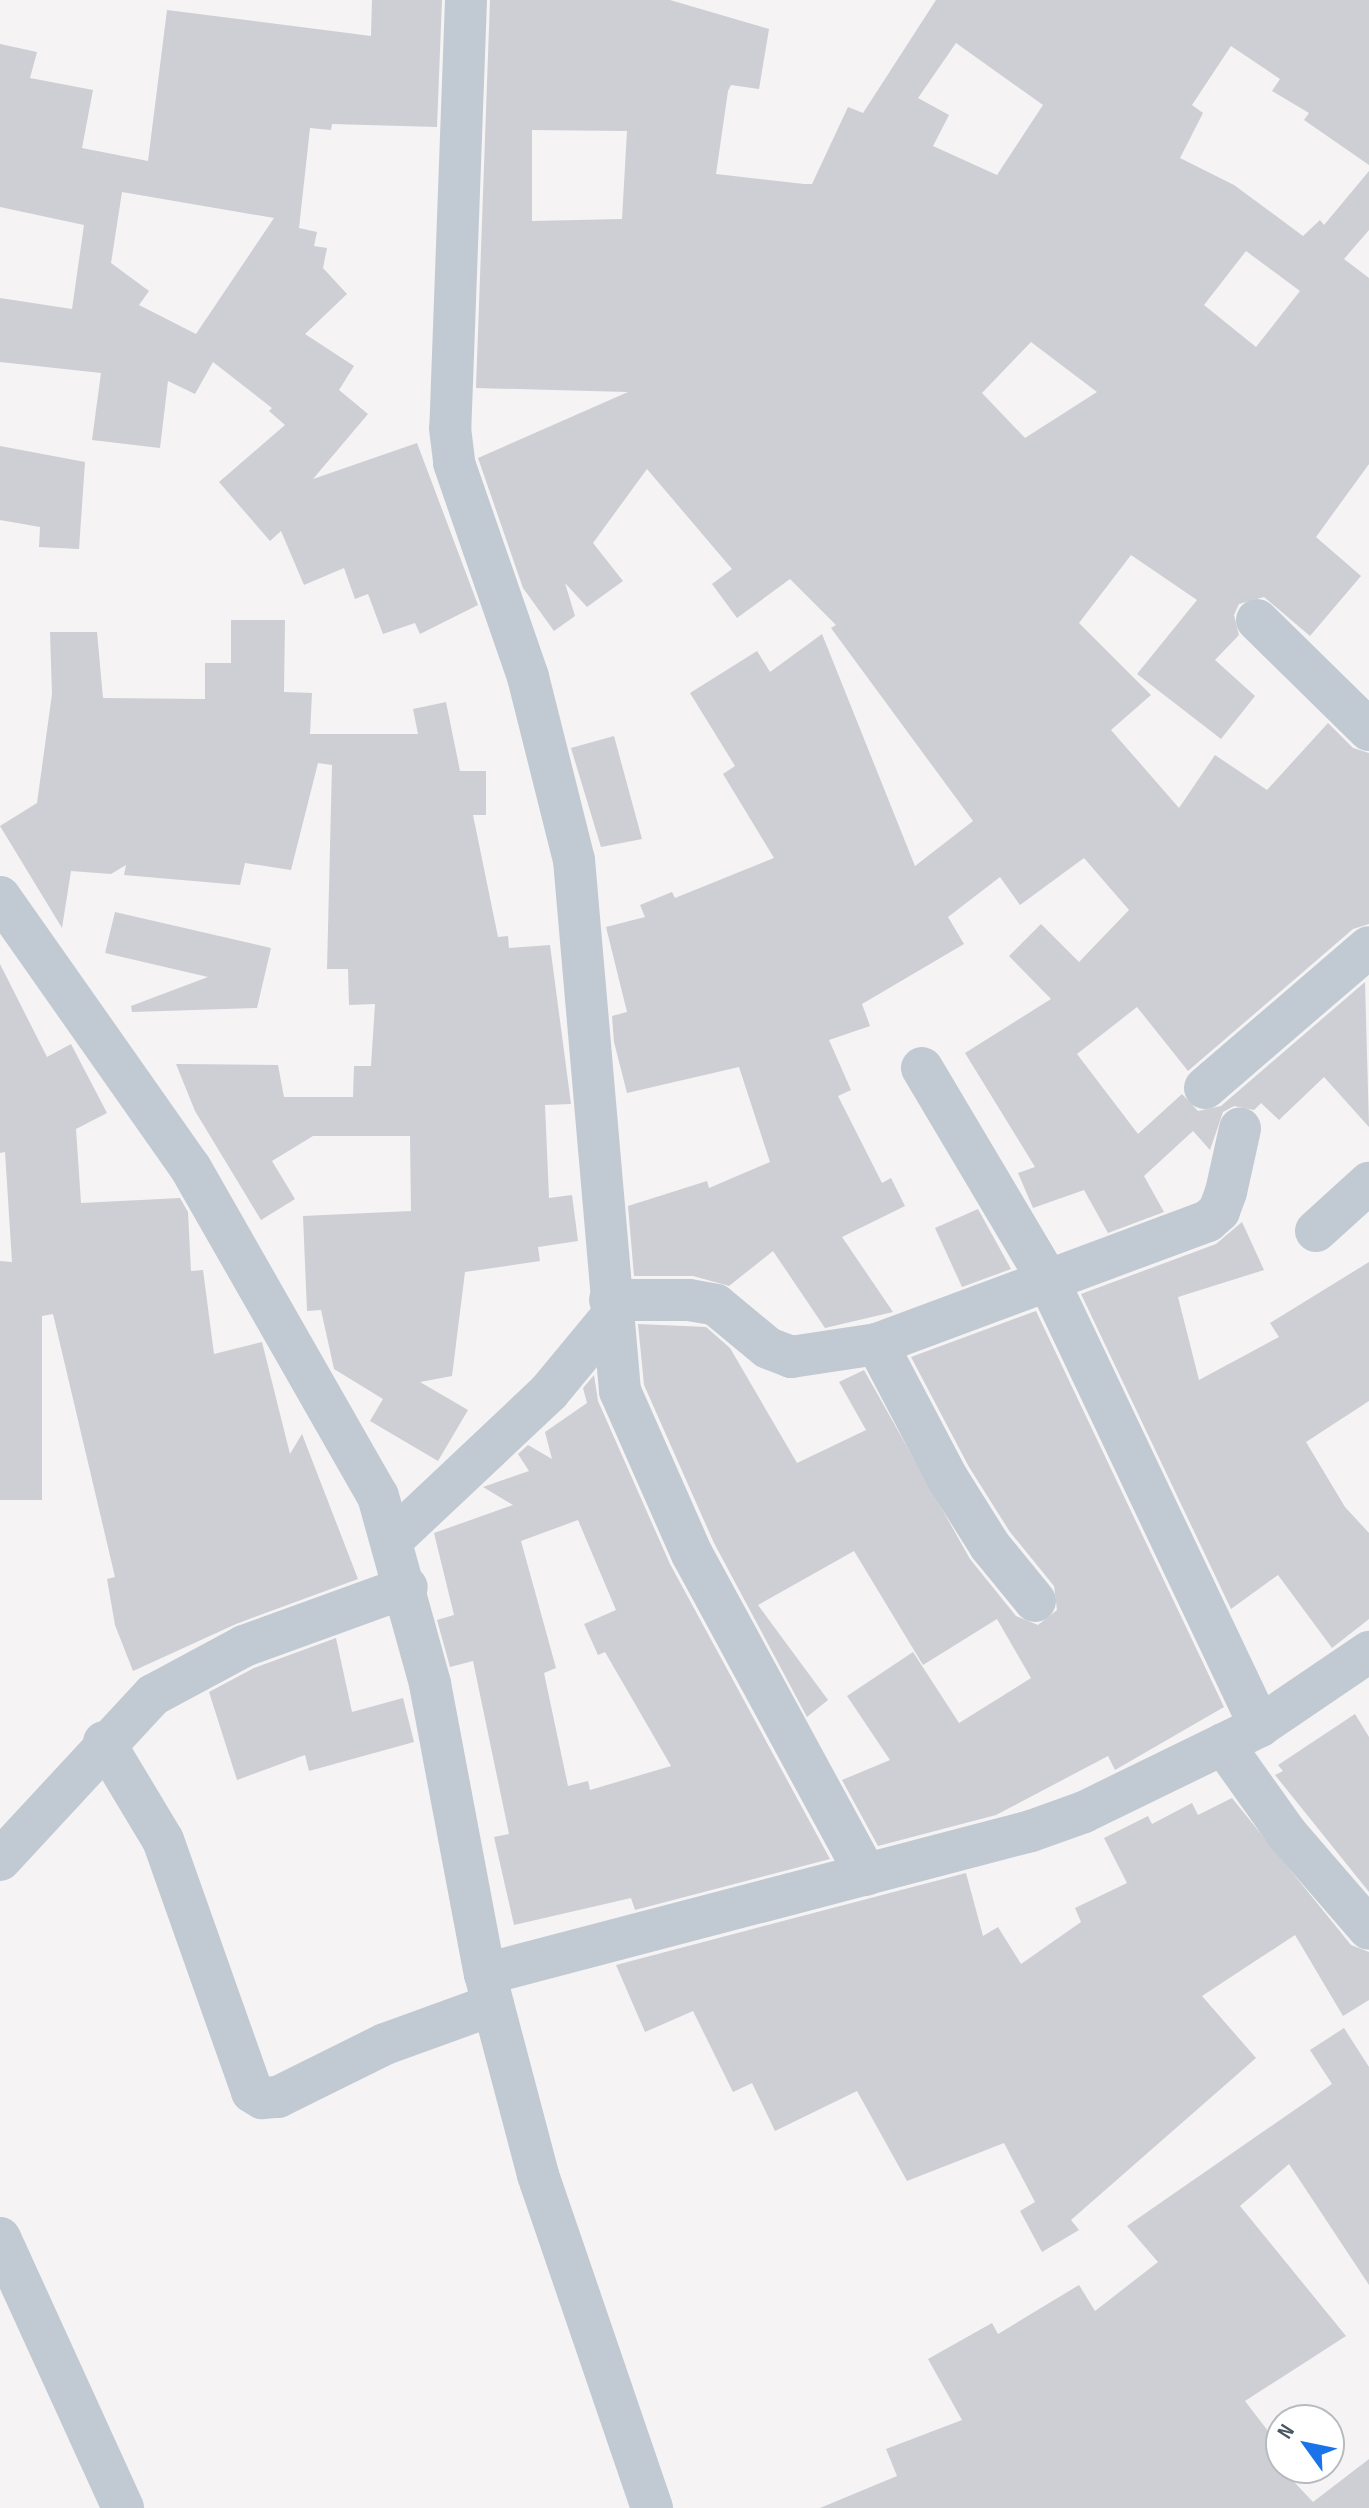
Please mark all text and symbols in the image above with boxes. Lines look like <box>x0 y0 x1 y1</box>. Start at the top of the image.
north arrow <box>1265 2404 1345 2484</box>
text: N <box>1272 2419 1301 2444</box>

